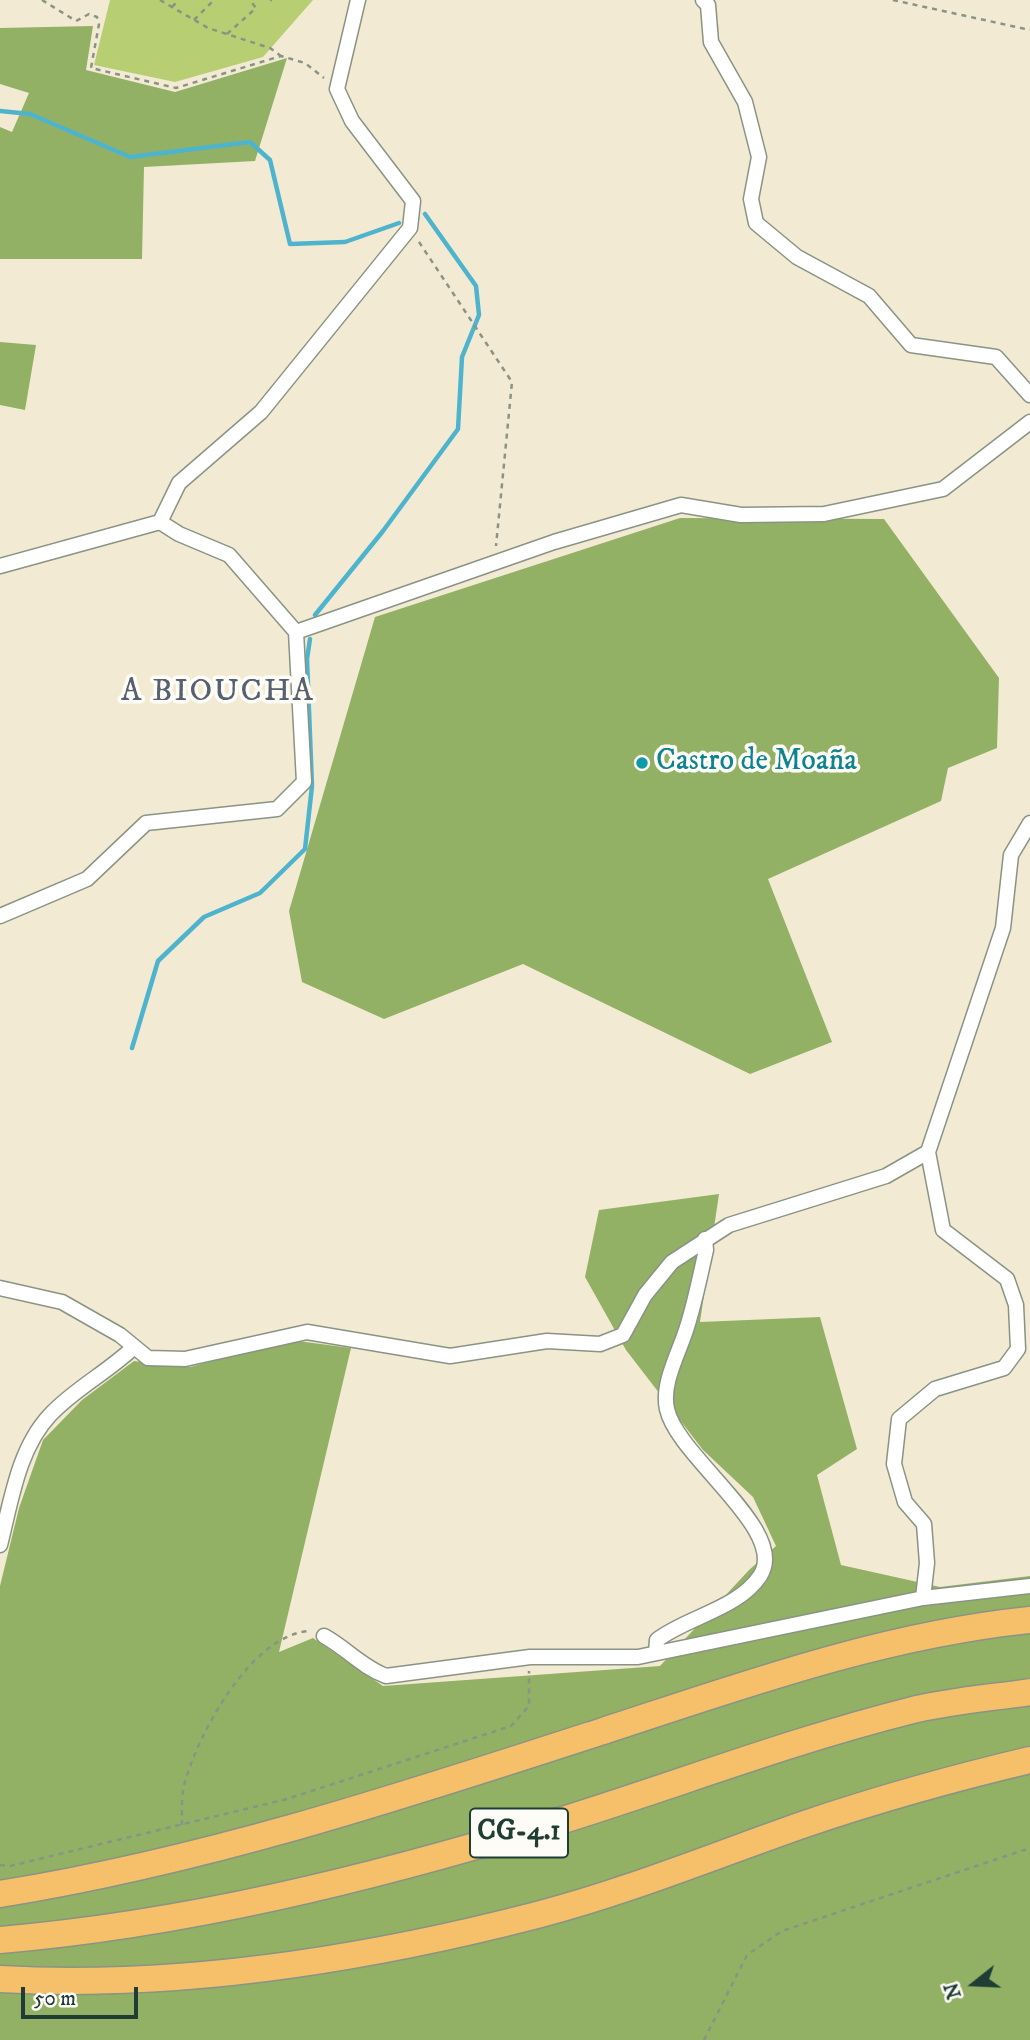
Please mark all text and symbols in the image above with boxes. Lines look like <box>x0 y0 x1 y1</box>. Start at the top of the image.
district label: A BIOUCHA <box>122 674 314 712</box>
place label: Castro de Moaña <box>656 745 857 781</box>
marker: Castro de Moaña <box>634 755 650 771</box>
road number: CG-4.1 <box>470 1808 568 1857</box>
north arrow <box>939 1949 1009 2019</box>
scale bar <box>24 1974 142 2018</box>
text: N <box>940 1980 967 2002</box>
text: 50 m <box>34 1986 76 2012</box>

